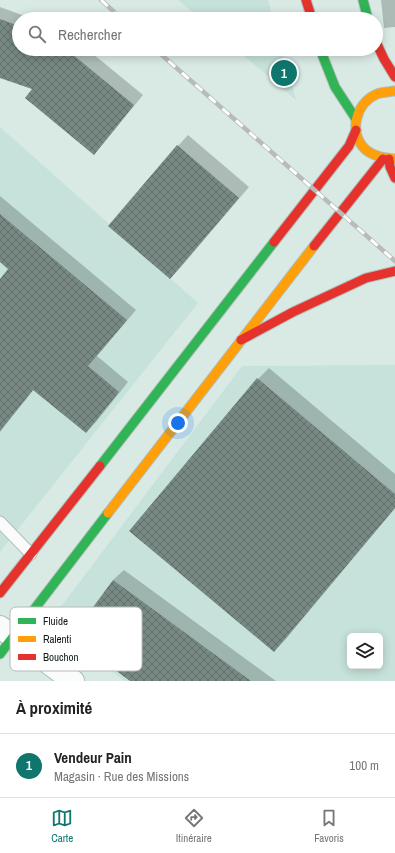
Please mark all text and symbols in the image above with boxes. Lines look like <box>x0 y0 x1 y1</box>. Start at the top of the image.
search box <box>12 12 383 56</box>
icon: search <box>26 23 48 45</box>
text: Rechercher <box>58 24 122 45</box>
pin: 1 <box>271 58 297 88</box>
your location <box>168 413 188 433</box>
legend <box>10 607 142 671</box>
text: Fluide <box>43 614 68 628</box>
text: Ralenti <box>43 632 72 646</box>
map controls <box>347 633 383 669</box>
button: layers <box>347 633 383 669</box>
text: Bouchon <box>43 650 79 664</box>
text: À proximité <box>16 696 92 719</box>
text: Vendeur Pain <box>54 747 132 768</box>
text: 1 <box>26 757 32 774</box>
text: 100 m <box>349 757 379 774</box>
text: Magasin · Rue des Missions <box>54 768 189 785</box>
tab: Carte <box>51 807 73 845</box>
tab: Itinéraire <box>176 807 212 845</box>
tab: Favoris <box>314 807 344 845</box>

